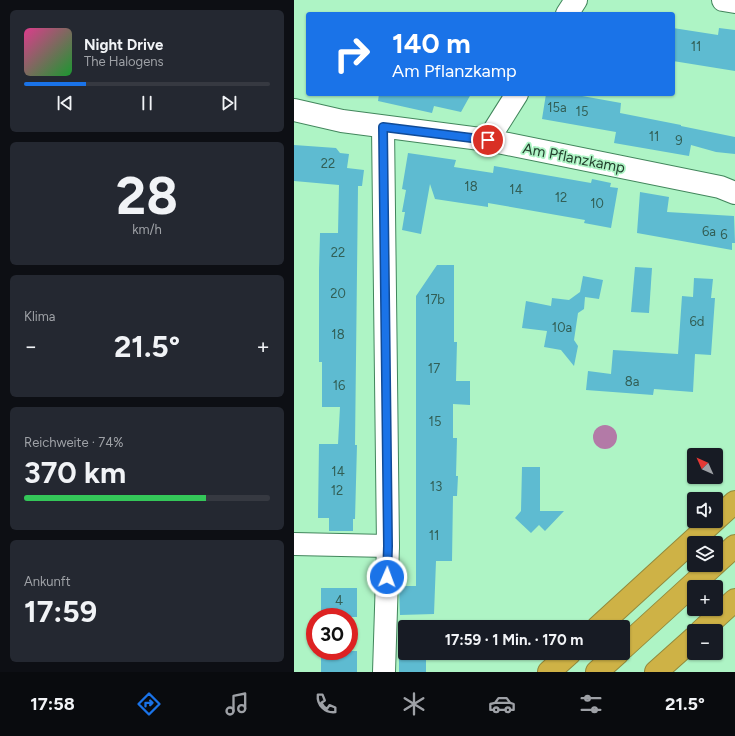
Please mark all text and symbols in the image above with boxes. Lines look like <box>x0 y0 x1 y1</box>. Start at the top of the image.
text: 140 m <box>392 26 471 60</box>
icon: right <box>326 28 378 80</box>
text: Night Drive <box>84 36 163 54</box>
house number: 11 <box>691 39 701 54</box>
text: The Halogens <box>84 54 164 69</box>
text: Am Pflanzkamp <box>392 60 517 82</box>
icon: previous <box>54 92 76 114</box>
icon: pause <box>136 92 158 114</box>
icon: next <box>218 92 240 114</box>
house number: 15a <box>547 100 567 115</box>
house number: 15 <box>576 104 588 119</box>
pin <box>471 123 505 157</box>
icon: arrive <box>477 129 499 151</box>
house number: 11 <box>649 129 659 144</box>
house number: 9 <box>675 133 683 148</box>
street label: Am Pflanzkamp <box>521 139 627 177</box>
house number: 22 <box>321 156 335 171</box>
text: 28 <box>116 165 178 227</box>
house number: 18 <box>464 179 478 194</box>
house number: 14 <box>509 182 523 197</box>
house number: 12 <box>555 190 567 205</box>
house number: 10 <box>590 196 604 211</box>
text: km/h <box>132 222 162 237</box>
house number: 6a <box>702 224 716 239</box>
house number: 6 <box>720 227 728 242</box>
house number: 22 <box>331 245 345 260</box>
house number: 20 <box>330 286 346 301</box>
house number: 17b <box>425 292 445 307</box>
text: Klima <box>24 309 56 324</box>
house number: 6d <box>690 314 704 329</box>
house number: 10a <box>552 320 572 335</box>
house number: 18 <box>331 327 345 342</box>
text: 21.5° <box>114 328 180 365</box>
text: − <box>24 333 38 360</box>
text: + <box>256 333 270 360</box>
house number: 17 <box>428 361 440 376</box>
house number: 8a <box>625 374 639 389</box>
house number: 16 <box>333 378 345 393</box>
house number: 15 <box>429 414 441 429</box>
text: Reichweite · 74% <box>24 435 124 450</box>
north arrow <box>687 448 723 484</box>
map controls <box>687 448 723 660</box>
text: 370 km <box>24 454 126 491</box>
house number: 14 <box>331 464 345 479</box>
house number: 13 <box>430 479 442 494</box>
house number: 12 <box>331 483 343 498</box>
button: sound <box>687 492 723 528</box>
house number: 11 <box>429 528 439 543</box>
button: layers <box>687 536 723 572</box>
position arrow <box>366 556 408 598</box>
text: Ankunft <box>24 574 71 589</box>
button: + <box>687 580 723 616</box>
text: 17:59 <box>24 593 97 630</box>
house number: 4 <box>335 593 343 608</box>
speed limit sign: 30 <box>306 608 358 660</box>
button: − <box>687 624 723 660</box>
text: 17:59 · 1 Min. · 170 m <box>445 631 583 649</box>
icon: directions <box>135 690 163 718</box>
icon: music <box>223 690 251 718</box>
icon: phone <box>312 690 340 718</box>
icon: climate <box>400 690 428 718</box>
icon: car <box>488 690 516 718</box>
icon: filters <box>577 690 605 718</box>
text: 17:58 <box>30 693 75 715</box>
text: 21.5° <box>665 693 705 715</box>

